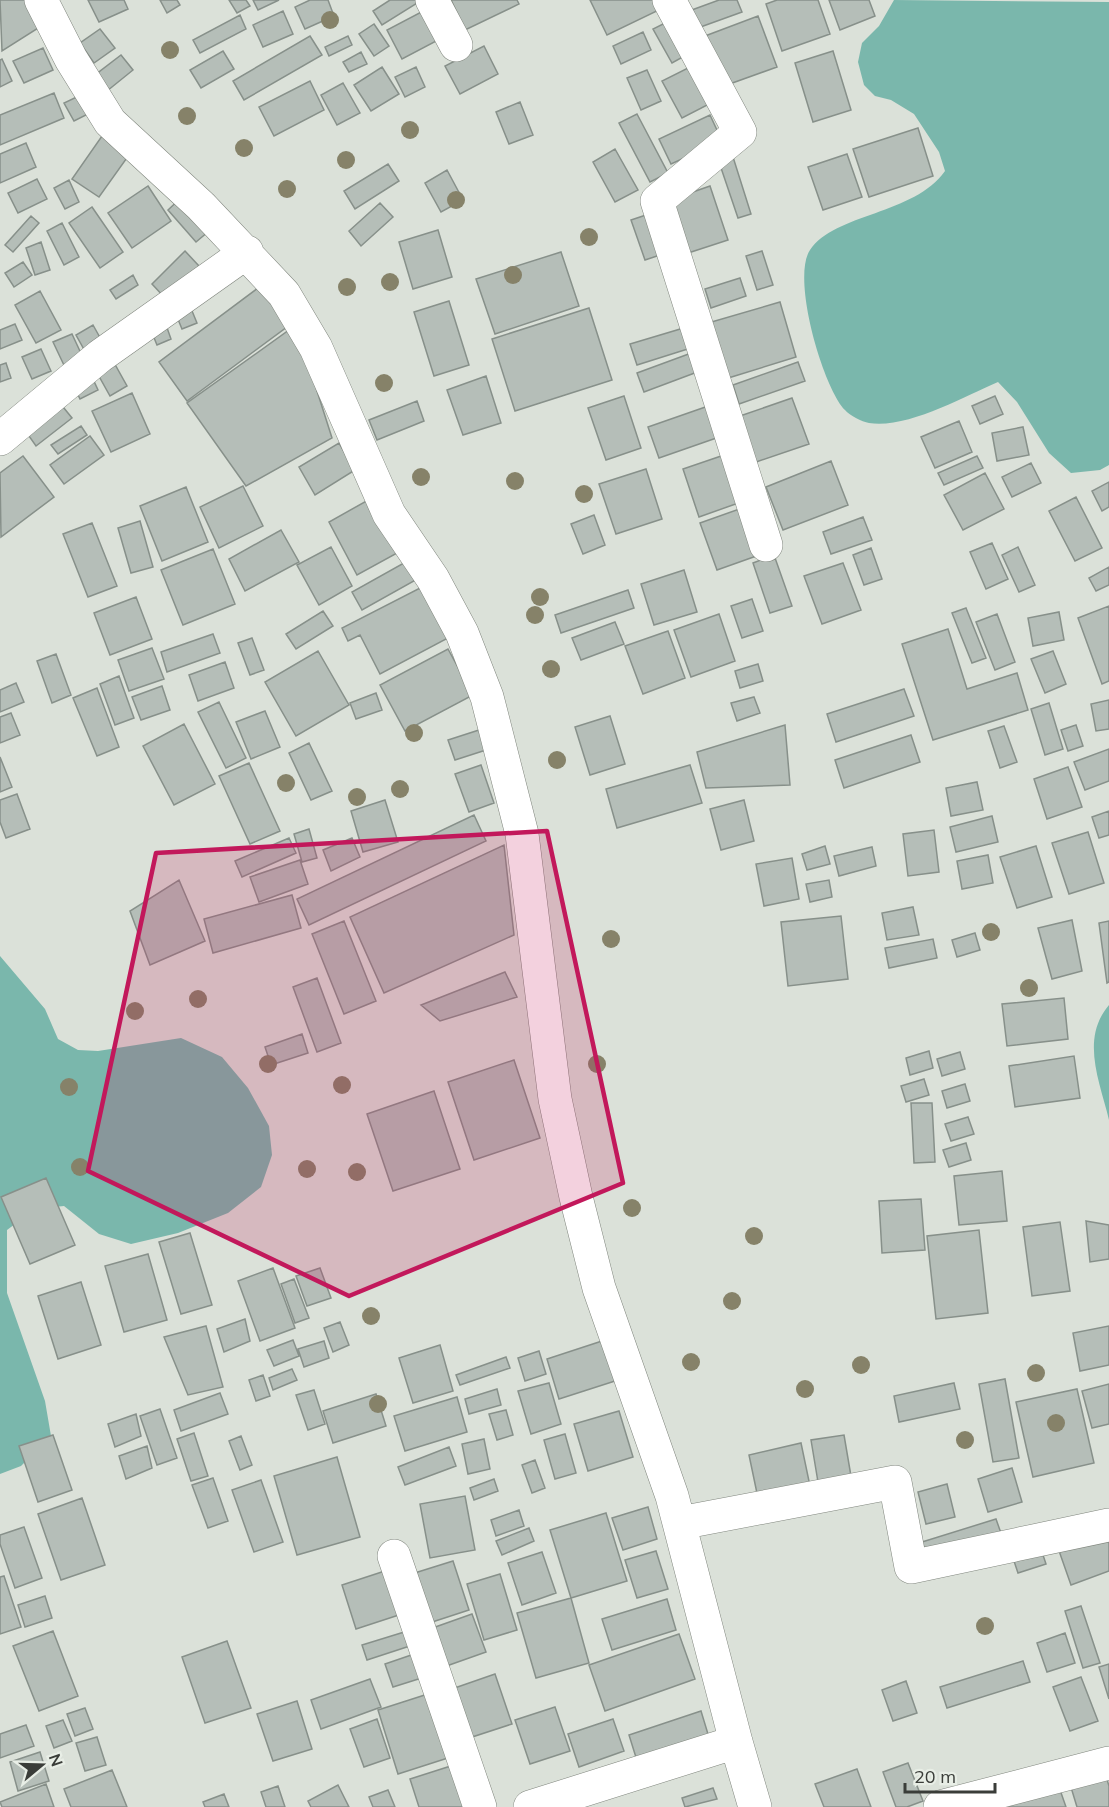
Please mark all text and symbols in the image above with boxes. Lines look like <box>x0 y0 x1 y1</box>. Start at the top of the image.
north arrow <box>12 1735 72 1795</box>
text: N <box>45 1751 68 1769</box>
scale bar <box>905 1756 995 1794</box>
text: 20 m <box>914 1765 956 1788</box>

